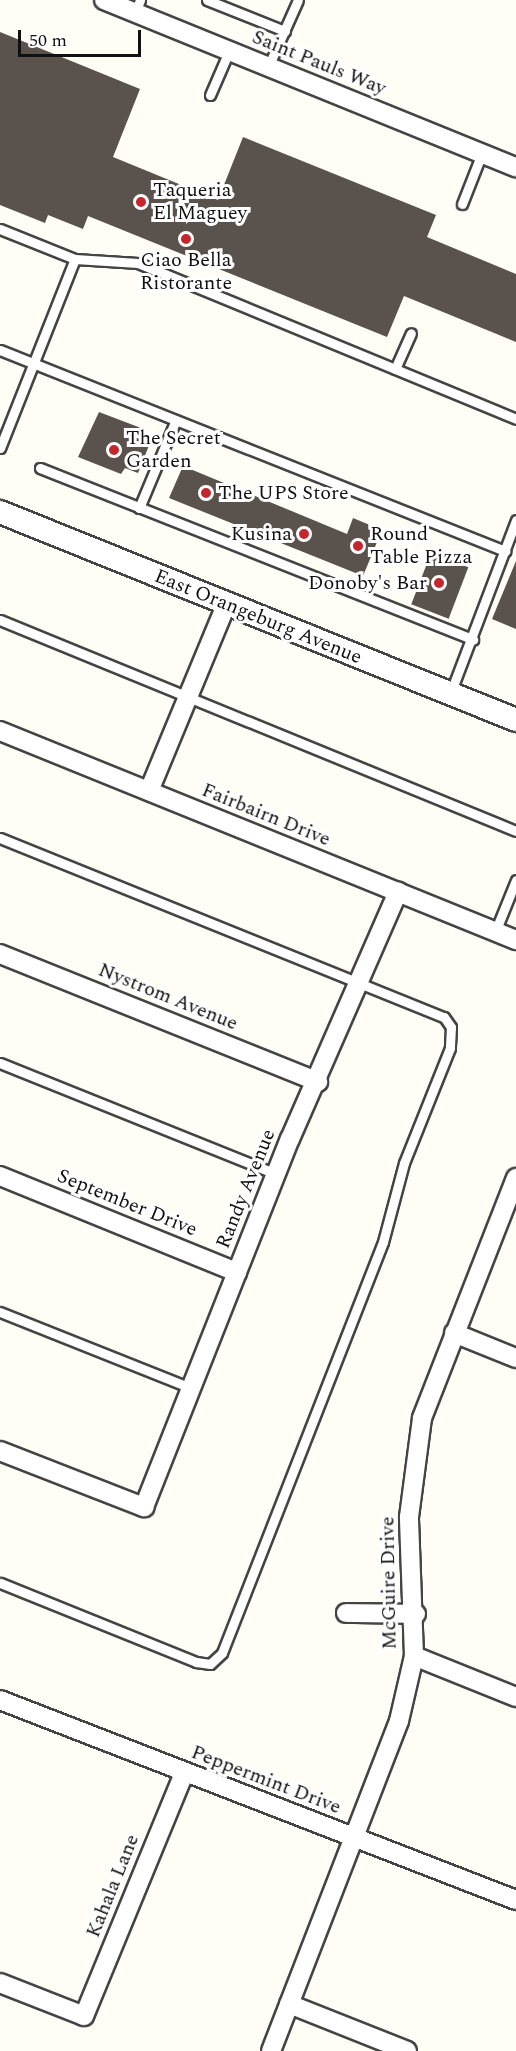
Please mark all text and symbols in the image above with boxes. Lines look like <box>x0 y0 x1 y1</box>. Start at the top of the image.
scale bar <box>21 18 144 56</box>
street label: Saint Pauls Way <box>249 25 389 101</box>
text: 50 m <box>29 27 67 54</box>
place label: Taqueria El Maguey <box>153 178 247 225</box>
marker: Taqueria El Maguey <box>134 195 148 209</box>
marker: Ciao Bella Ristorante <box>179 232 193 246</box>
place label: Ciao Bella Ristorante <box>140 248 232 295</box>
place label: The Secret Garden <box>126 426 221 473</box>
marker: The Secret Garden <box>107 443 121 457</box>
place label: The UPS Store <box>218 481 349 505</box>
marker: The UPS Store <box>199 486 213 500</box>
place label: Kusina <box>231 522 292 546</box>
place label: Round Table Pizza <box>370 522 472 569</box>
marker: Kusina <box>297 527 311 541</box>
marker: Round Table Pizza <box>351 539 365 553</box>
street label: East Orangeburg Avenue <box>151 564 365 670</box>
place label: Donoby's Bar <box>308 571 427 595</box>
marker: Donoby's Bar <box>432 576 446 590</box>
street label: Fairbairn Drive <box>198 778 334 852</box>
street label: Nystrom Avenue <box>95 958 241 1036</box>
street label: Randy Avenue <box>211 1126 281 1252</box>
street label: September Drive <box>54 1164 200 1242</box>
street label: McGuire Drive <box>376 1516 402 1650</box>
street label: Peppermint Drive <box>188 1740 344 1820</box>
street label: Kahala Lane <box>81 1831 145 1941</box>

